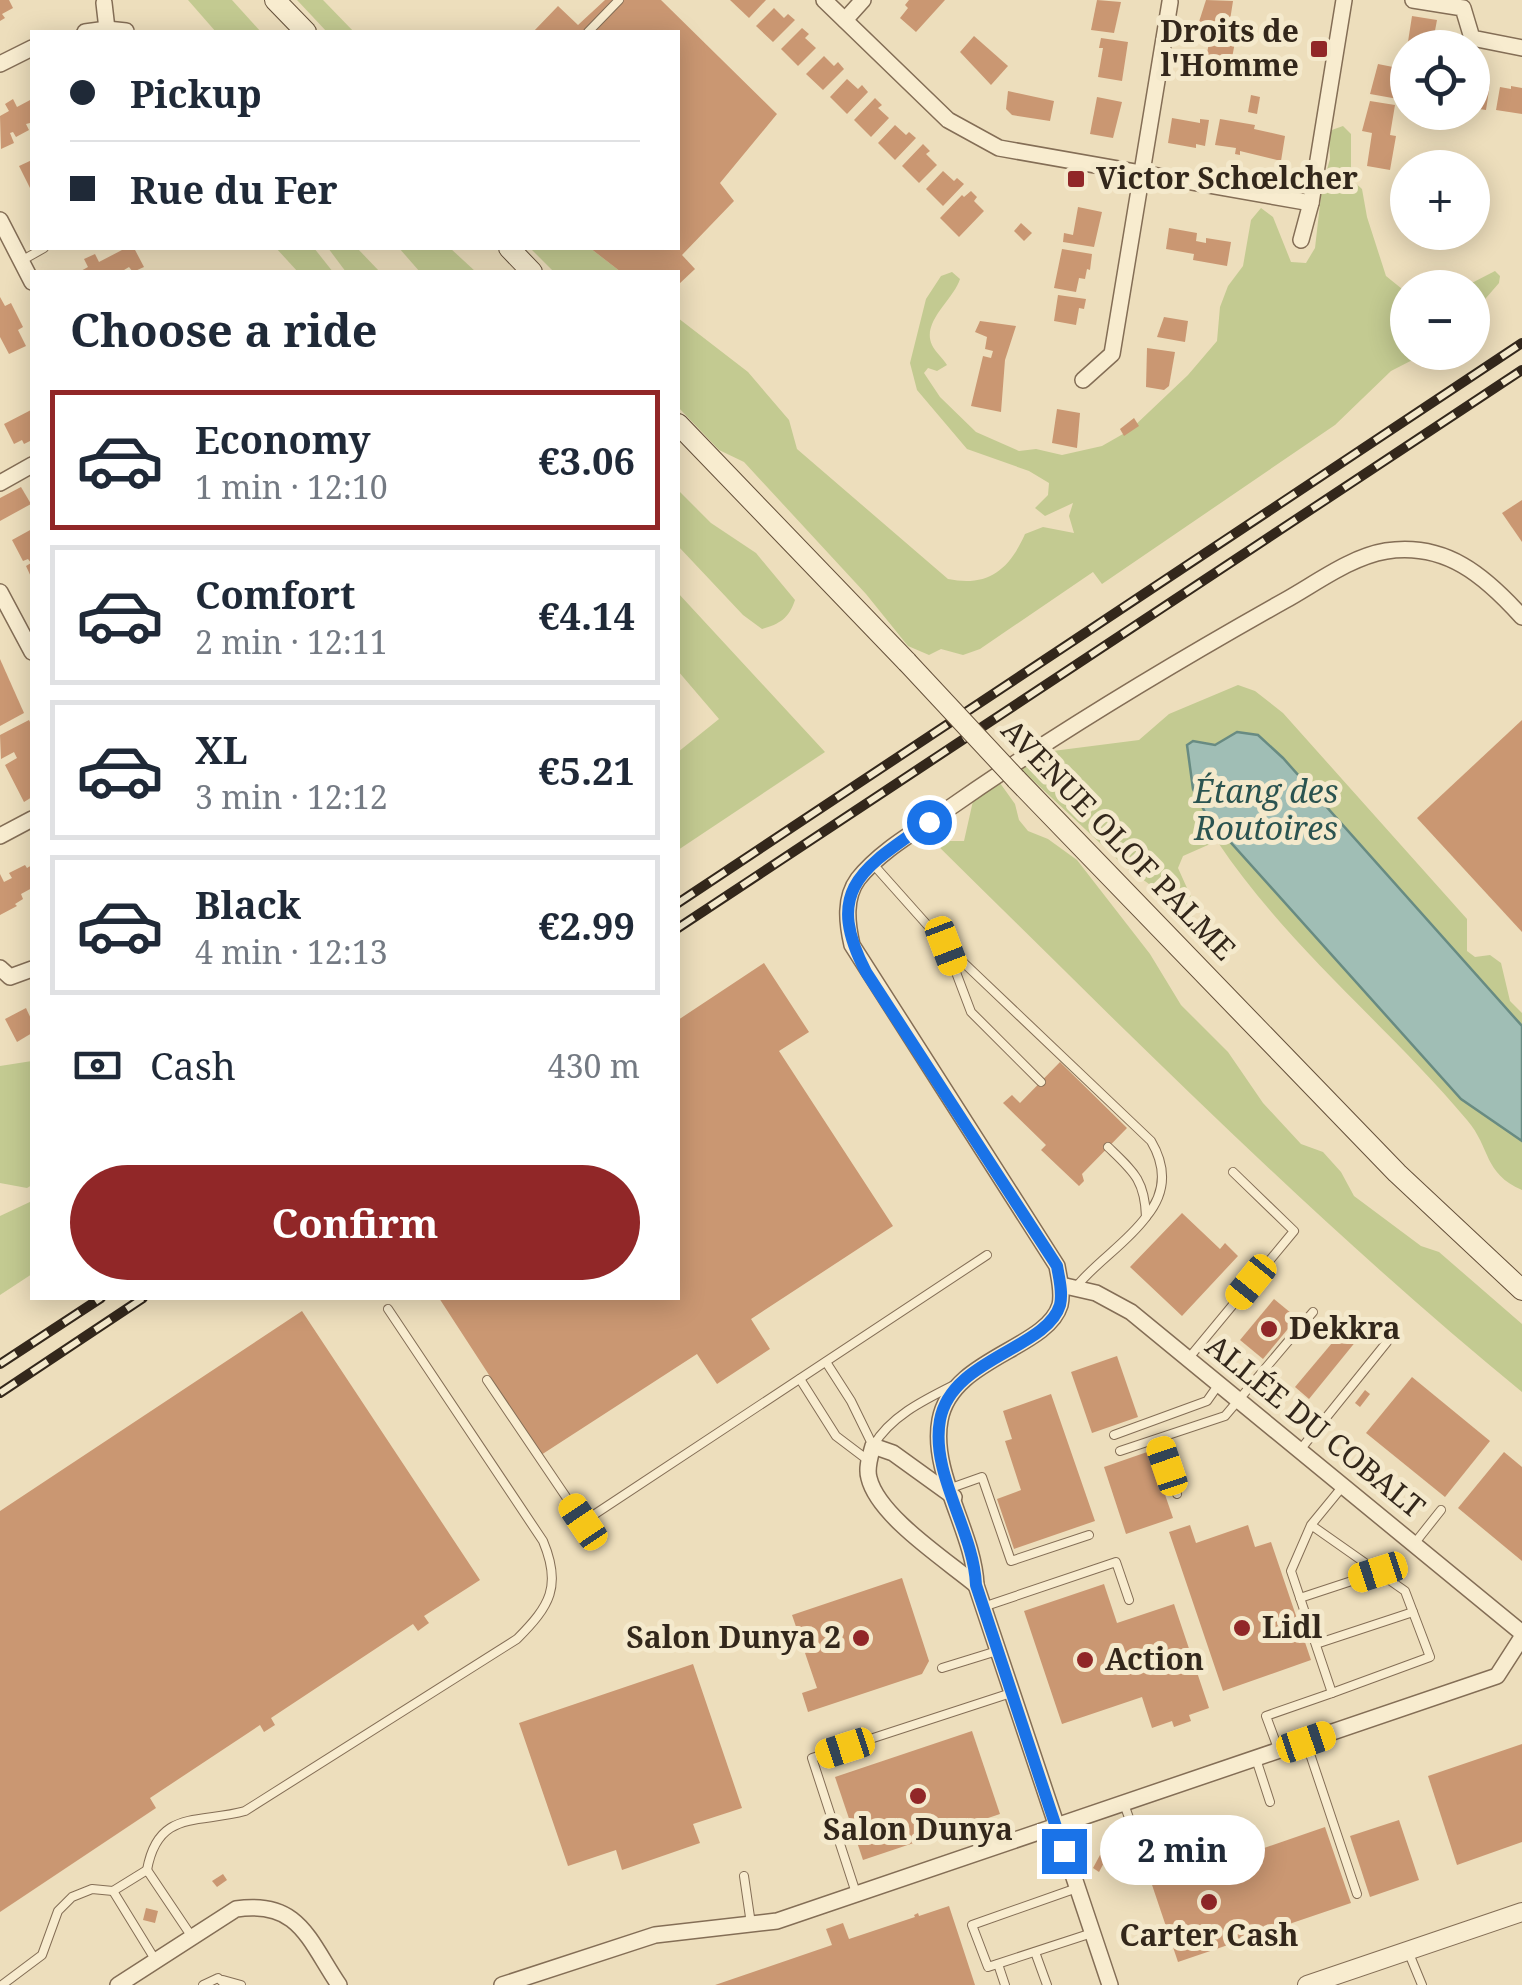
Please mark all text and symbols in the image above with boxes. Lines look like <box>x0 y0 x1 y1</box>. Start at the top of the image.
place label: Droits de l'Homme <box>1160 10 1299 85</box>
map controls <box>1390 30 1490 370</box>
button: locate <box>1390 30 1490 130</box>
marker: Droits de l'Homme <box>1308 38 1330 60</box>
text: Pickup <box>130 67 262 119</box>
button: + <box>1390 150 1490 250</box>
place label: Victor Schœlcher <box>1096 157 1358 198</box>
text: Rue du Fer <box>130 163 338 215</box>
marker: Victor Schœlcher <box>1065 168 1087 190</box>
button: − <box>1390 270 1490 370</box>
text: Choose a ride <box>70 299 378 360</box>
text: Economy <box>195 413 371 465</box>
icon: car <box>75 415 165 505</box>
text: €3.06 <box>538 434 635 486</box>
text: 1 min · 12:10 <box>195 465 388 508</box>
text: Comfort <box>195 568 355 620</box>
icon: car <box>75 570 165 660</box>
text: €4.14 <box>538 589 635 641</box>
text: 2 min · 12:11 <box>195 620 388 663</box>
street label: AVENUE OLOF PALME <box>993 709 1245 969</box>
text: XL <box>195 723 248 775</box>
icon: car <box>75 725 165 815</box>
text: €5.21 <box>538 744 635 796</box>
water label: Étang des Routoires <box>1193 769 1338 849</box>
text: 3 min · 12:12 <box>195 775 388 818</box>
route start <box>907 800 952 845</box>
text: Black <box>195 878 301 930</box>
icon: car <box>75 880 165 970</box>
text: €2.99 <box>538 899 635 951</box>
car <box>921 913 971 979</box>
text: 4 min · 12:13 <box>195 930 388 973</box>
icon: cash <box>70 1038 125 1093</box>
text: Cash <box>150 1039 236 1091</box>
text: 430 m <box>548 1044 640 1087</box>
button: Confirm <box>70 1165 640 1280</box>
car <box>1220 1249 1282 1315</box>
place label: Dekkra <box>1289 1307 1400 1348</box>
marker: Dekkra <box>1258 1318 1280 1340</box>
street label: ALLÉE DU COBALT <box>1198 1325 1434 1527</box>
car <box>1143 1433 1191 1499</box>
car <box>554 1489 612 1555</box>
car <box>1345 1548 1411 1596</box>
place label: Lidl <box>1262 1606 1323 1647</box>
place label: Salon Dunya 2 <box>626 1616 841 1657</box>
marker: Lidl <box>1231 1617 1253 1639</box>
marker: Salon Dunya 2 <box>850 1627 872 1649</box>
place label: Action <box>1105 1638 1204 1679</box>
marker: Action <box>1074 1649 1096 1671</box>
car <box>1273 1718 1339 1766</box>
car <box>812 1724 878 1772</box>
marker: Salon Dunya <box>907 1785 929 1807</box>
place label: Salon Dunya <box>823 1808 1013 1849</box>
callout: 2 min <box>1099 1816 1264 1886</box>
text: 2 min <box>1137 1828 1228 1871</box>
route end <box>1042 1829 1087 1874</box>
marker: Carter Cash <box>1198 1891 1220 1913</box>
place label: Carter Cash <box>1119 1914 1299 1955</box>

